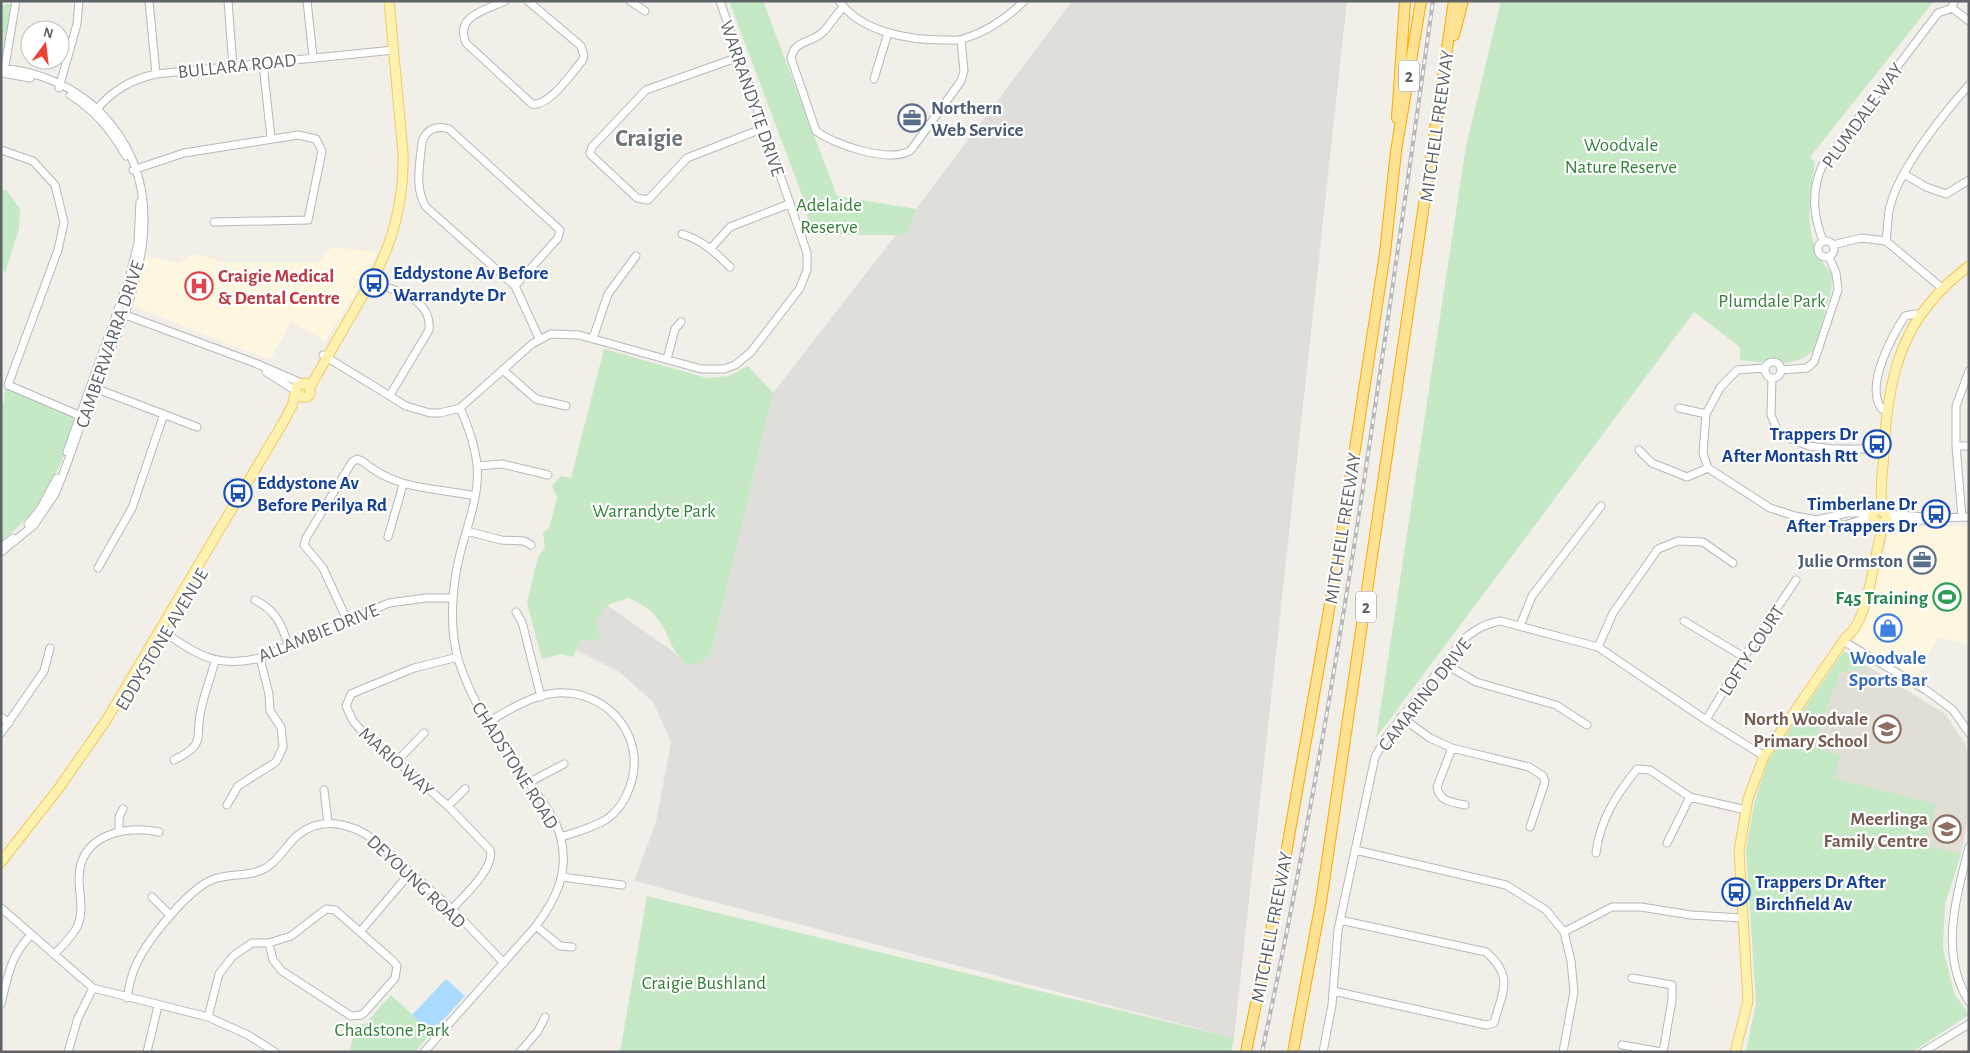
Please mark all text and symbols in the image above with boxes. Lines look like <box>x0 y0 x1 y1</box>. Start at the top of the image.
street label: WARRANDYTE DRIVE <box>716 18 787 179</box>
north arrow <box>20 20 70 70</box>
text: N <box>42 25 55 41</box>
street label: MITCHELL FREEWAY <box>1417 49 1458 203</box>
street label: BULLARA ROAD <box>177 51 297 82</box>
road number: 2 <box>1399 60 1419 92</box>
street label: PLUMDALE WAY <box>1819 60 1907 172</box>
place label: Northern Web Service <box>931 99 1024 140</box>
office icon: Northern Web Service <box>897 103 927 133</box>
district label: Craigie <box>615 127 683 151</box>
park label: Woodvale Nature Reserve <box>1565 136 1677 177</box>
park label: Adelaide Reserve <box>796 196 862 237</box>
street label: CAMBERWARRA DRIVE <box>73 258 148 431</box>
place label: Eddystone Av Before Warrandyte Dr <box>393 264 549 305</box>
place label: Craigie Medical & Dental Centre <box>218 267 340 308</box>
bus stop icon: Eddystone Av Before Warrandyte Dr <box>359 268 389 298</box>
hospital icon: Craigie Medical & Dental Centre <box>184 271 214 301</box>
park label: Plumdale Park <box>1718 292 1826 311</box>
place label: Trappers Dr After Montash Rtt <box>1722 425 1859 466</box>
bus stop icon: Trappers Dr After Montash Rtt <box>1862 429 1892 459</box>
street label: MITCHELL FREEWAY <box>1322 451 1365 605</box>
place label: Eddystone Av Before Perilya Rd <box>257 474 387 515</box>
bus stop icon: Eddystone Av Before Perilya Rd <box>223 478 253 508</box>
place label: Timberlane Dr After Trappers Dr <box>1786 495 1917 536</box>
bus stop icon: Timberlane Dr After Trappers Dr <box>1921 499 1951 529</box>
park label: Warrandyte Park <box>592 502 716 521</box>
office icon: Julie Ormston <box>1907 545 1937 575</box>
place label: Julie Ormston <box>1798 552 1903 571</box>
street label: EDDYSTONE AVENUE <box>112 565 212 714</box>
sports icon: F45 Training <box>1932 582 1962 612</box>
place label: F45 Training <box>1835 589 1928 608</box>
road number: 2 <box>1356 592 1376 622</box>
street label: ALLAMBIE DRIVE <box>256 601 381 666</box>
street label: LOFTY COURT <box>1716 602 1788 699</box>
shop icon: Woodvale Sports Bar <box>1873 613 1903 643</box>
street label: CAMARINO DRIVE <box>1375 635 1475 755</box>
place label: Woodvale Sports Bar <box>1849 649 1928 690</box>
street label: CHADSTONE ROAD <box>468 699 561 833</box>
place label: North Woodvale Primary School <box>1743 710 1868 751</box>
school or university icon: North Woodvale Primary School <box>1872 714 1902 744</box>
street label: MARIO WAY <box>355 724 437 800</box>
place label: Meerlinga Family Centre <box>1824 810 1928 851</box>
school or university icon: Meerlinga Family Centre <box>1932 814 1962 844</box>
street label: DEYOUNG ROAD <box>363 832 469 932</box>
street label: MITCHELL FREEWAY <box>1249 850 1296 1004</box>
place label: Trappers Dr After Birchfield Av <box>1755 873 1886 914</box>
bus stop icon: Trappers Dr After Birchfield Av <box>1721 877 1751 907</box>
park label: Craigie Bushland <box>642 974 766 993</box>
park label: Chadstone Park <box>335 1021 450 1040</box>

